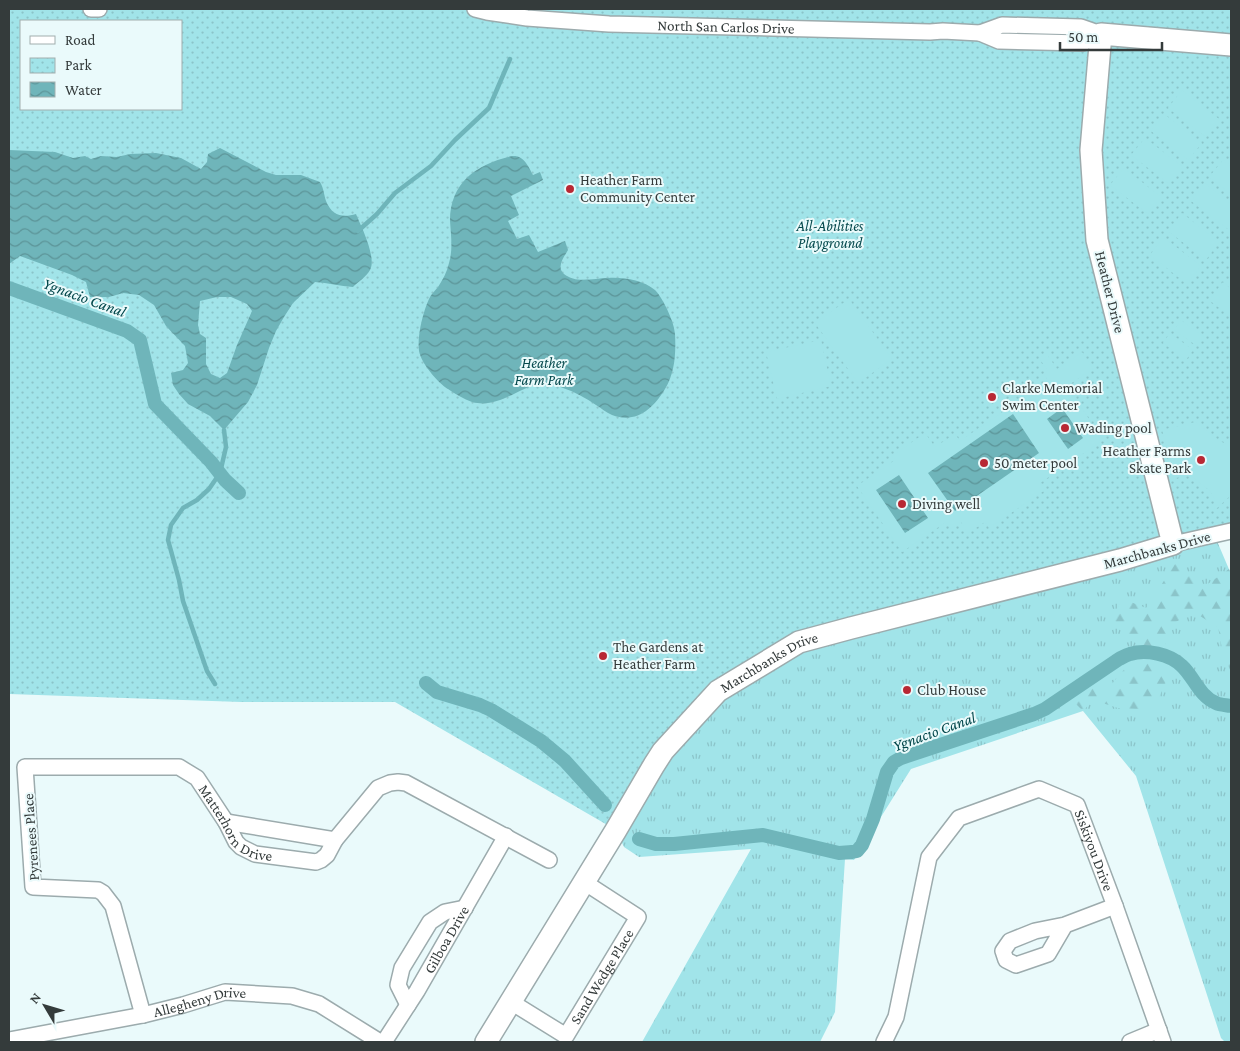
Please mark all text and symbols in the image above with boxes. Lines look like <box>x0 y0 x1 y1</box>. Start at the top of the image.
street label: North San Carlos Drive <box>657 17 795 37</box>
legend <box>20 20 182 110</box>
scale bar <box>1060 20 1162 52</box>
text: 50 m <box>1068 29 1098 45</box>
text: Road <box>65 32 96 48</box>
text: Park <box>65 57 92 73</box>
text: Water <box>65 82 102 98</box>
place label: Heather Farm Community Center <box>580 172 696 206</box>
marker: Heather Farm Community Center <box>564 183 576 195</box>
park label: All-Abilities Playground <box>796 218 864 252</box>
street label: Heather Drive <box>1092 249 1128 335</box>
water label: Ygnacio Canal <box>41 275 129 322</box>
park label: Heather Farm Park <box>514 355 575 388</box>
place label: Clarke Memorial Swim Center <box>1002 380 1102 413</box>
marker: Clarke Memorial Swim Center <box>986 391 998 403</box>
place label: Wading pool <box>1075 420 1152 437</box>
marker: Wading pool <box>1059 422 1071 434</box>
place label: Heather Farms Skate Park <box>1103 443 1192 476</box>
marker: Heather Farms Skate Park <box>1195 454 1207 466</box>
place label: 50 meter pool <box>994 455 1077 472</box>
marker: 50 meter pool <box>978 457 990 469</box>
place label: Diving well <box>912 496 980 513</box>
marker: Diving well <box>896 498 908 510</box>
street label: Marchbanks Drive <box>1102 528 1212 572</box>
street label: Marchbanks Drive <box>717 629 820 696</box>
place label: The Gardens at Heather Farm <box>613 639 704 672</box>
marker: The Gardens at Heather Farm <box>597 650 609 662</box>
place label: Club House <box>917 682 986 698</box>
marker: Club House <box>901 684 913 696</box>
water label: Ygnacio Canal <box>891 708 979 755</box>
street label: Matterhorn Drive <box>196 782 274 864</box>
street label: Pyrenees Place <box>20 792 43 881</box>
street label: Siskiyou Drive <box>1071 807 1117 894</box>
street label: Gilboa Drive <box>421 903 472 976</box>
street label: Sand Wedge Place <box>567 926 637 1027</box>
north arrow <box>20 981 70 1031</box>
street label: Allegheny Drive <box>152 984 247 1020</box>
text: N <box>26 989 44 1007</box>

